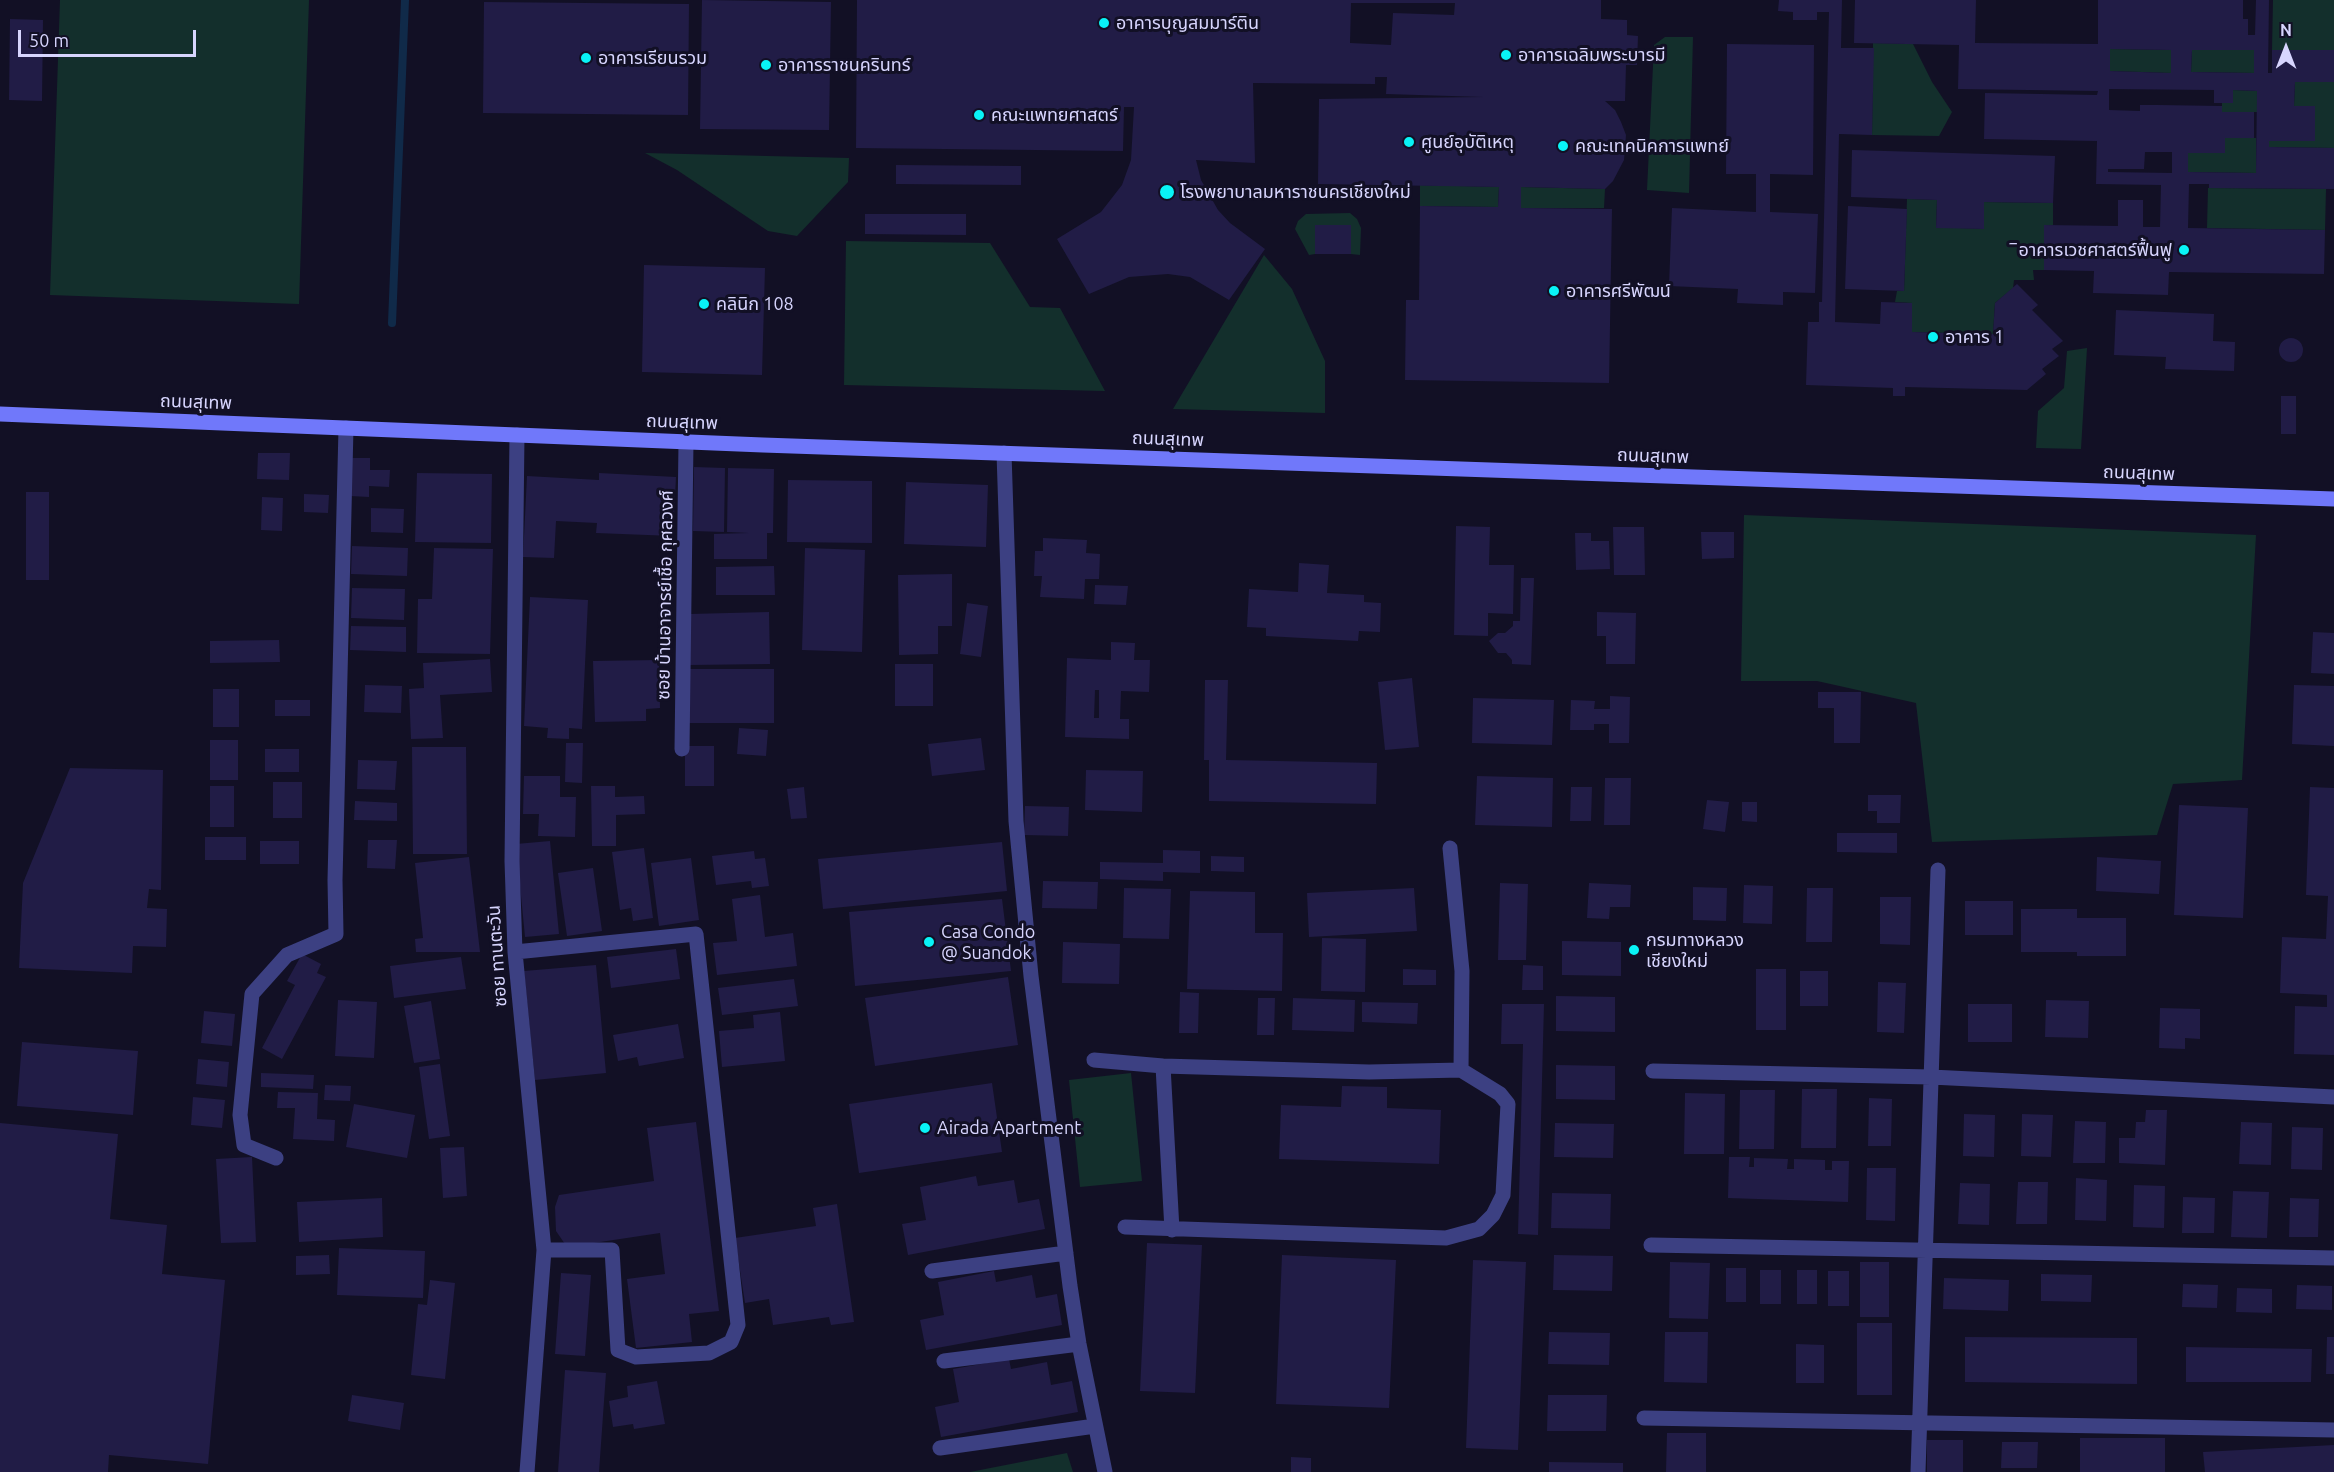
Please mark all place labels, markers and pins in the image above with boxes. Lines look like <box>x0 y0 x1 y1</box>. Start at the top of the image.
place label: อาคารบุญสมมาร์ติน <box>1116 12 1259 34</box>
marker: อาคารบุญสมมาร์ติน <box>1097 16 1111 30</box>
place label: อาคารเฉลิมพระบารมี <box>1518 44 1665 66</box>
place label: อาคารเรียนรวม <box>598 47 707 69</box>
marker: อาคารเฉลิมพระบารมี <box>1499 48 1513 62</box>
marker: อาคารเรียนรวม <box>579 51 593 65</box>
place label: อาคารราชนครินทร์ <box>778 54 910 76</box>
marker: อาคารราชนครินทร์ <box>759 58 773 72</box>
place label: คณะแพทยศาสตร์ <box>991 104 1118 126</box>
marker: คณะแพทยศาสตร์ <box>972 108 986 122</box>
place label: ศูนย์อุบัติเหตุ <box>1421 131 1514 153</box>
marker: ศูนย์อุบัติเหตุ <box>1402 135 1416 149</box>
place label: คณะเทคนิคการแพทย์ <box>1575 135 1729 157</box>
marker: คณะเทคนิคการแพทย์ <box>1556 139 1570 153</box>
place label: โรงพยาบาลมหาราชนครเชียงใหม่ <box>1180 181 1411 203</box>
marker: โรงพยาบาลมหาราชนครเชียงใหม่ <box>1158 183 1176 201</box>
place label: ิอาคารเวชศาสตร์ฟื้นฟู <box>2019 239 2172 261</box>
marker: ิอาคารเวชศาสตร์ฟื้นฟู <box>2177 243 2191 257</box>
place label: อาคารศรีพัฒน์ <box>1566 280 1671 302</box>
marker: อาคารศรีพัฒน์ <box>1547 284 1561 298</box>
place label: คลินิก 108 <box>716 293 794 315</box>
marker: คลินิก 108 <box>697 297 711 311</box>
place label: อาคาร 1 <box>1945 326 2004 348</box>
marker: อาคาร 1 <box>1926 330 1940 344</box>
place label: Casa Condo @ Suandok <box>941 921 1035 964</box>
place label: กรมทางหลวง เชียงใหม่ <box>1646 929 1744 972</box>
marker: Casa Condo @ Suandok <box>922 935 936 949</box>
marker: กรมทางหลวง เชียงใหม่ <box>1627 943 1641 957</box>
place label: Airada Apartment <box>937 1117 1081 1139</box>
marker: Airada Apartment <box>918 1121 932 1135</box>

